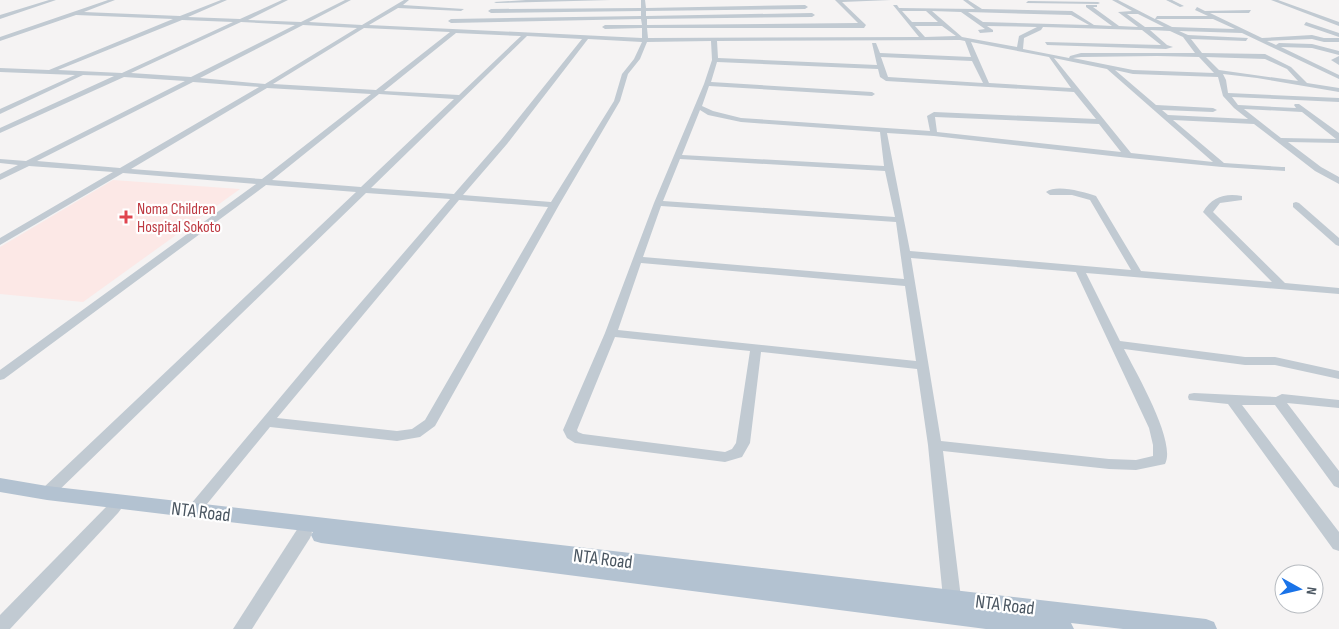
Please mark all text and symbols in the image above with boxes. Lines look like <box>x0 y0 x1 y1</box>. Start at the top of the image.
place label: Noma Children Hospital Sokoto <box>137 200 221 237</box>
marker: Noma Children Hospital Sokoto <box>119 210 133 224</box>
street label: NTA Road <box>170 497 232 528</box>
street label: NTA Road <box>572 544 634 575</box>
north arrow <box>1274 564 1324 614</box>
text: N <box>1302 586 1320 596</box>
street label: NTA Road <box>974 590 1036 621</box>

